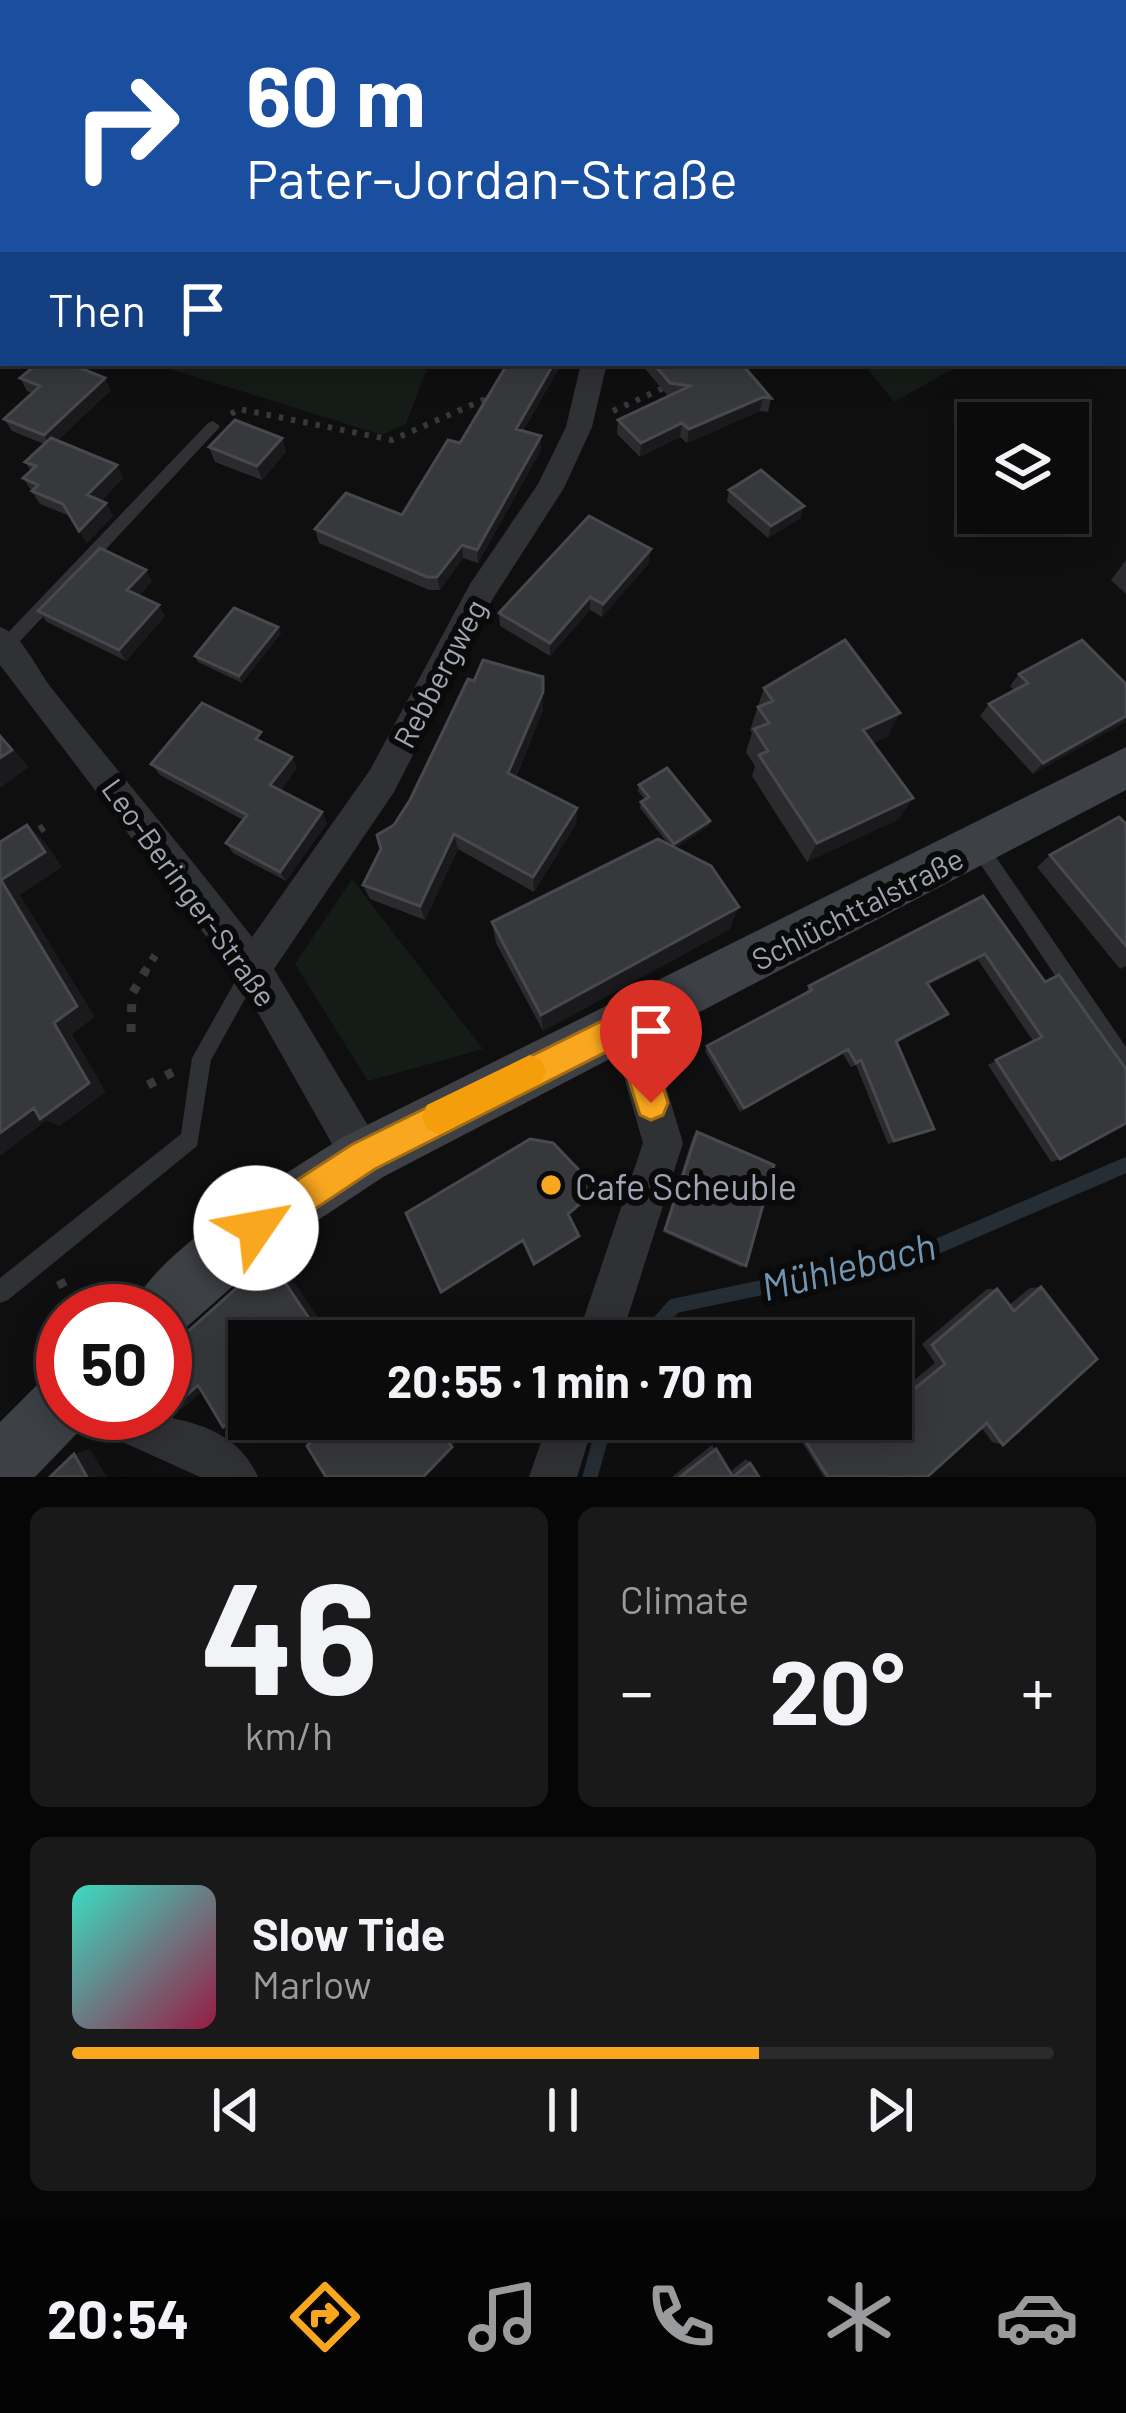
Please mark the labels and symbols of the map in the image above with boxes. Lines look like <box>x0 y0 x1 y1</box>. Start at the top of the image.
street label: Rebbergweg <box>385 593 493 753</box>
street label: Leo-Beringer-Straße <box>95 771 285 1013</box>
street label: Schlüchttalstraße <box>745 839 969 977</box>
pin <box>600 980 702 1103</box>
place label: Cafe Scheuble <box>575 1164 797 1207</box>
position arrow <box>193 1165 319 1291</box>
marker: Cafe Scheuble <box>538 1172 564 1198</box>
water label: Mühlebach <box>756 1221 940 1309</box>
speed limit sign: 50 <box>36 1284 192 1440</box>

